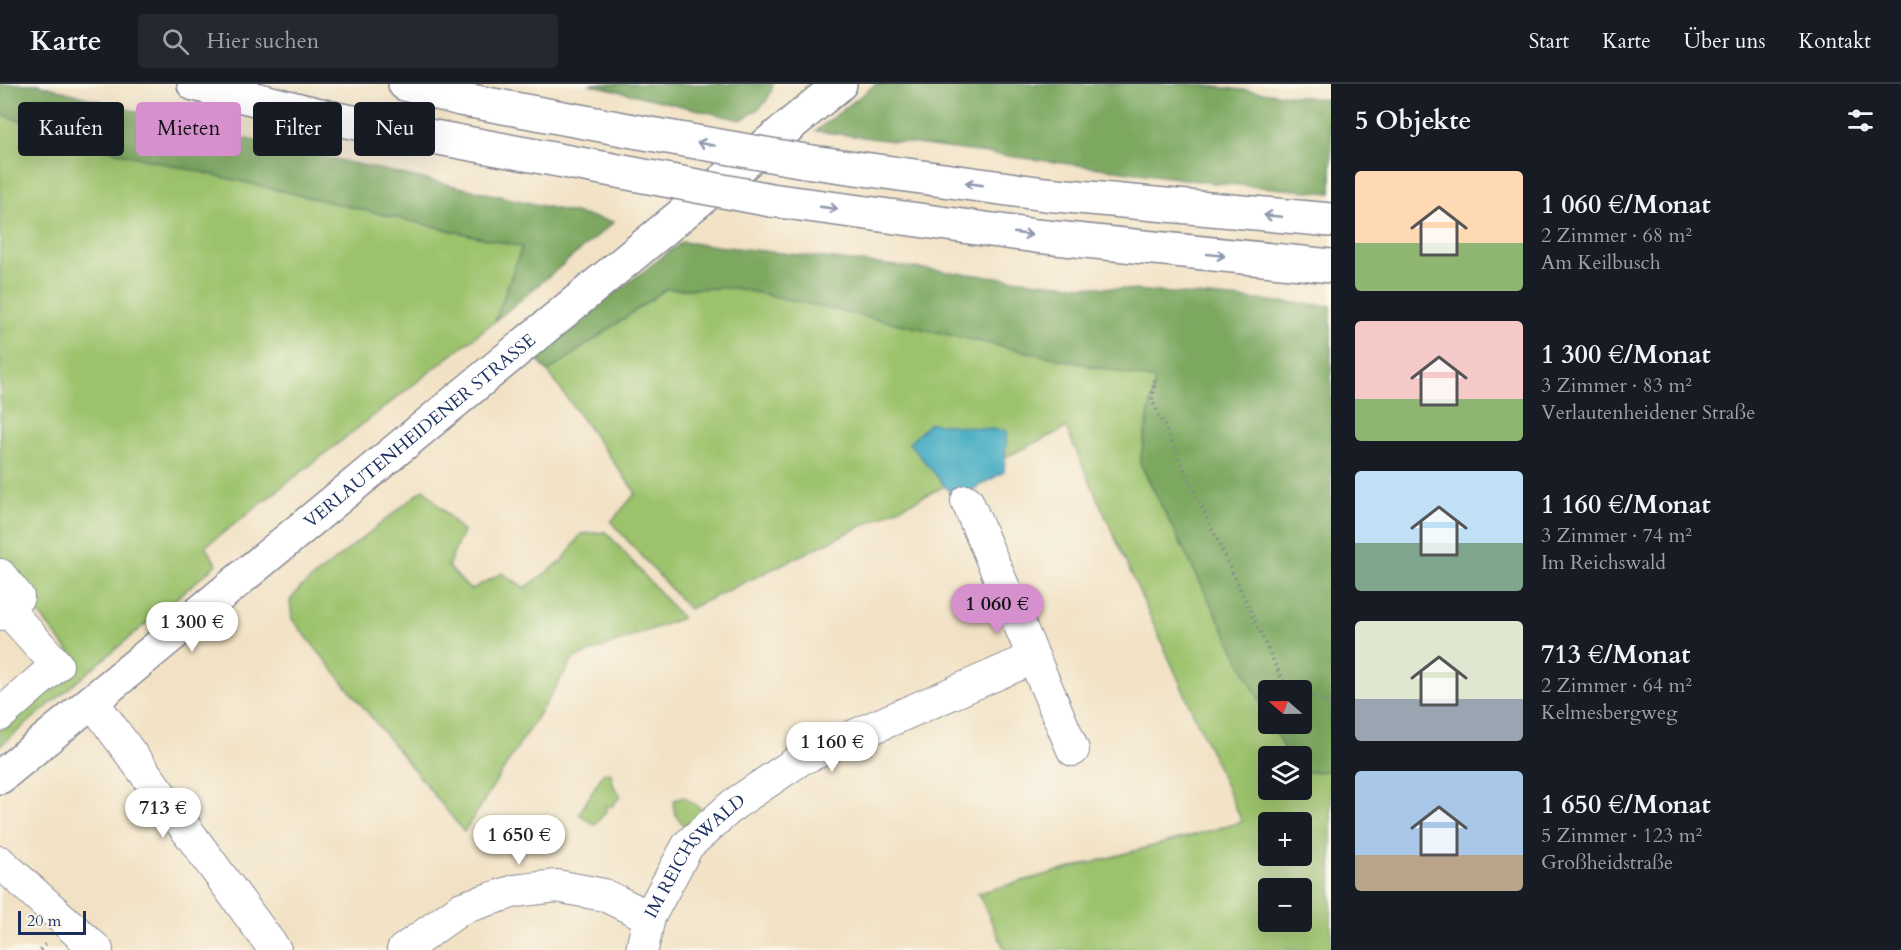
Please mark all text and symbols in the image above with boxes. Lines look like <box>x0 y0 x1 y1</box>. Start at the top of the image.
search box <box>138 14 558 68</box>
text: Karte <box>30 22 102 60</box>
icon: search <box>159 25 192 58</box>
text: Hier suchen <box>207 26 319 56</box>
text: Start <box>1529 27 1569 56</box>
text: Karte <box>1602 27 1651 56</box>
text: Über uns <box>1684 27 1766 56</box>
text: Kontakt <box>1799 27 1871 56</box>
chip: Kaufen <box>18 102 124 156</box>
chip: Mieten <box>136 102 241 156</box>
chip: Filter <box>253 102 342 156</box>
chip: Neu <box>354 102 435 156</box>
text: 5 Objekte <box>1355 103 1471 138</box>
icon: filters <box>1844 104 1877 137</box>
one-way arrow <box>697 138 716 149</box>
one-way arrow <box>965 179 985 190</box>
text: 1 060 €/Monat <box>1541 187 1711 222</box>
icon: home <box>1403 195 1475 267</box>
one-way arrow <box>819 203 839 214</box>
one-way arrow <box>1263 210 1283 221</box>
text: 2 Zimmer · 68 m² <box>1541 222 1692 249</box>
one-way arrow <box>1012 229 1032 240</box>
text: Am Keilbusch <box>1541 249 1661 276</box>
one-way arrow <box>1206 250 1226 261</box>
street label: VERLAUTENHEIDENER STRASSE <box>298 328 541 534</box>
text: 1 300 €/Monat <box>1541 337 1711 372</box>
icon: home <box>1403 345 1475 417</box>
text: 3 Zimmer · 83 m² <box>1541 372 1692 399</box>
text: Verlautenheidener Straße <box>1541 399 1755 426</box>
text: 1 160 €/Monat <box>1541 487 1711 522</box>
icon: home <box>1403 495 1475 567</box>
text: 3 Zimmer · 74 m² <box>1541 522 1692 549</box>
text: Im Reichswald <box>1541 549 1666 576</box>
pin: 1 060 € <box>942 584 1052 635</box>
text: 1 060 € <box>965 590 1029 617</box>
pin: 1 300 € <box>137 602 247 653</box>
text: 1 300 € <box>160 608 224 635</box>
text: 713 €/Monat <box>1541 637 1690 672</box>
icon: home <box>1403 645 1475 717</box>
text: 2 Zimmer · 64 m² <box>1541 672 1692 699</box>
north arrow <box>1258 680 1312 734</box>
map controls <box>1258 680 1312 932</box>
text: Kelmesbergweg <box>1541 699 1677 726</box>
pin: 1 160 € <box>777 722 887 773</box>
text: 1 160 € <box>800 728 864 755</box>
button: layers <box>1258 746 1312 800</box>
text: 1 650 €/Monat <box>1541 787 1711 822</box>
pin: 713 € <box>121 788 205 839</box>
street label: IM REICHSWALD <box>638 788 750 923</box>
text: 713 € <box>139 794 187 821</box>
icon: home <box>1403 795 1475 867</box>
button: + <box>1258 812 1312 866</box>
pin: 1 650 € <box>464 815 574 866</box>
text: 1 650 € <box>487 821 551 848</box>
text: 5 Zimmer · 123 m² <box>1541 822 1702 849</box>
text: Großheidstraße <box>1541 849 1673 876</box>
button: − <box>1258 878 1312 932</box>
scale bar <box>18 908 86 936</box>
text: 20 m <box>27 910 61 932</box>

